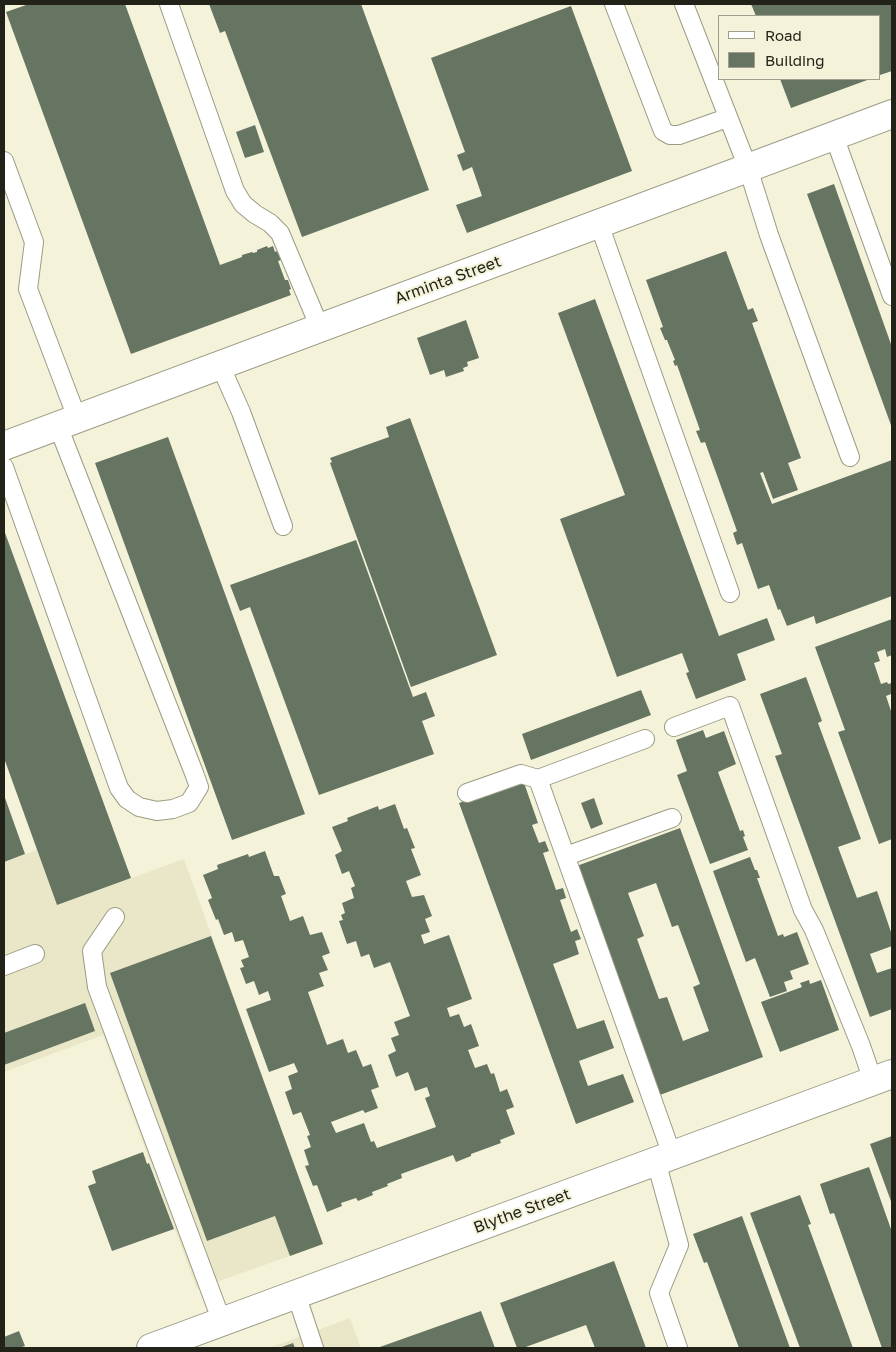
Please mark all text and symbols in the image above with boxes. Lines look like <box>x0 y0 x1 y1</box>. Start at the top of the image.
legend <box>718 15 881 80</box>
text: Road <box>765 26 802 44</box>
text: Building <box>765 51 825 69</box>
street label: Arminta Street <box>392 252 504 308</box>
street label: Blythe Street <box>471 1185 573 1237</box>

